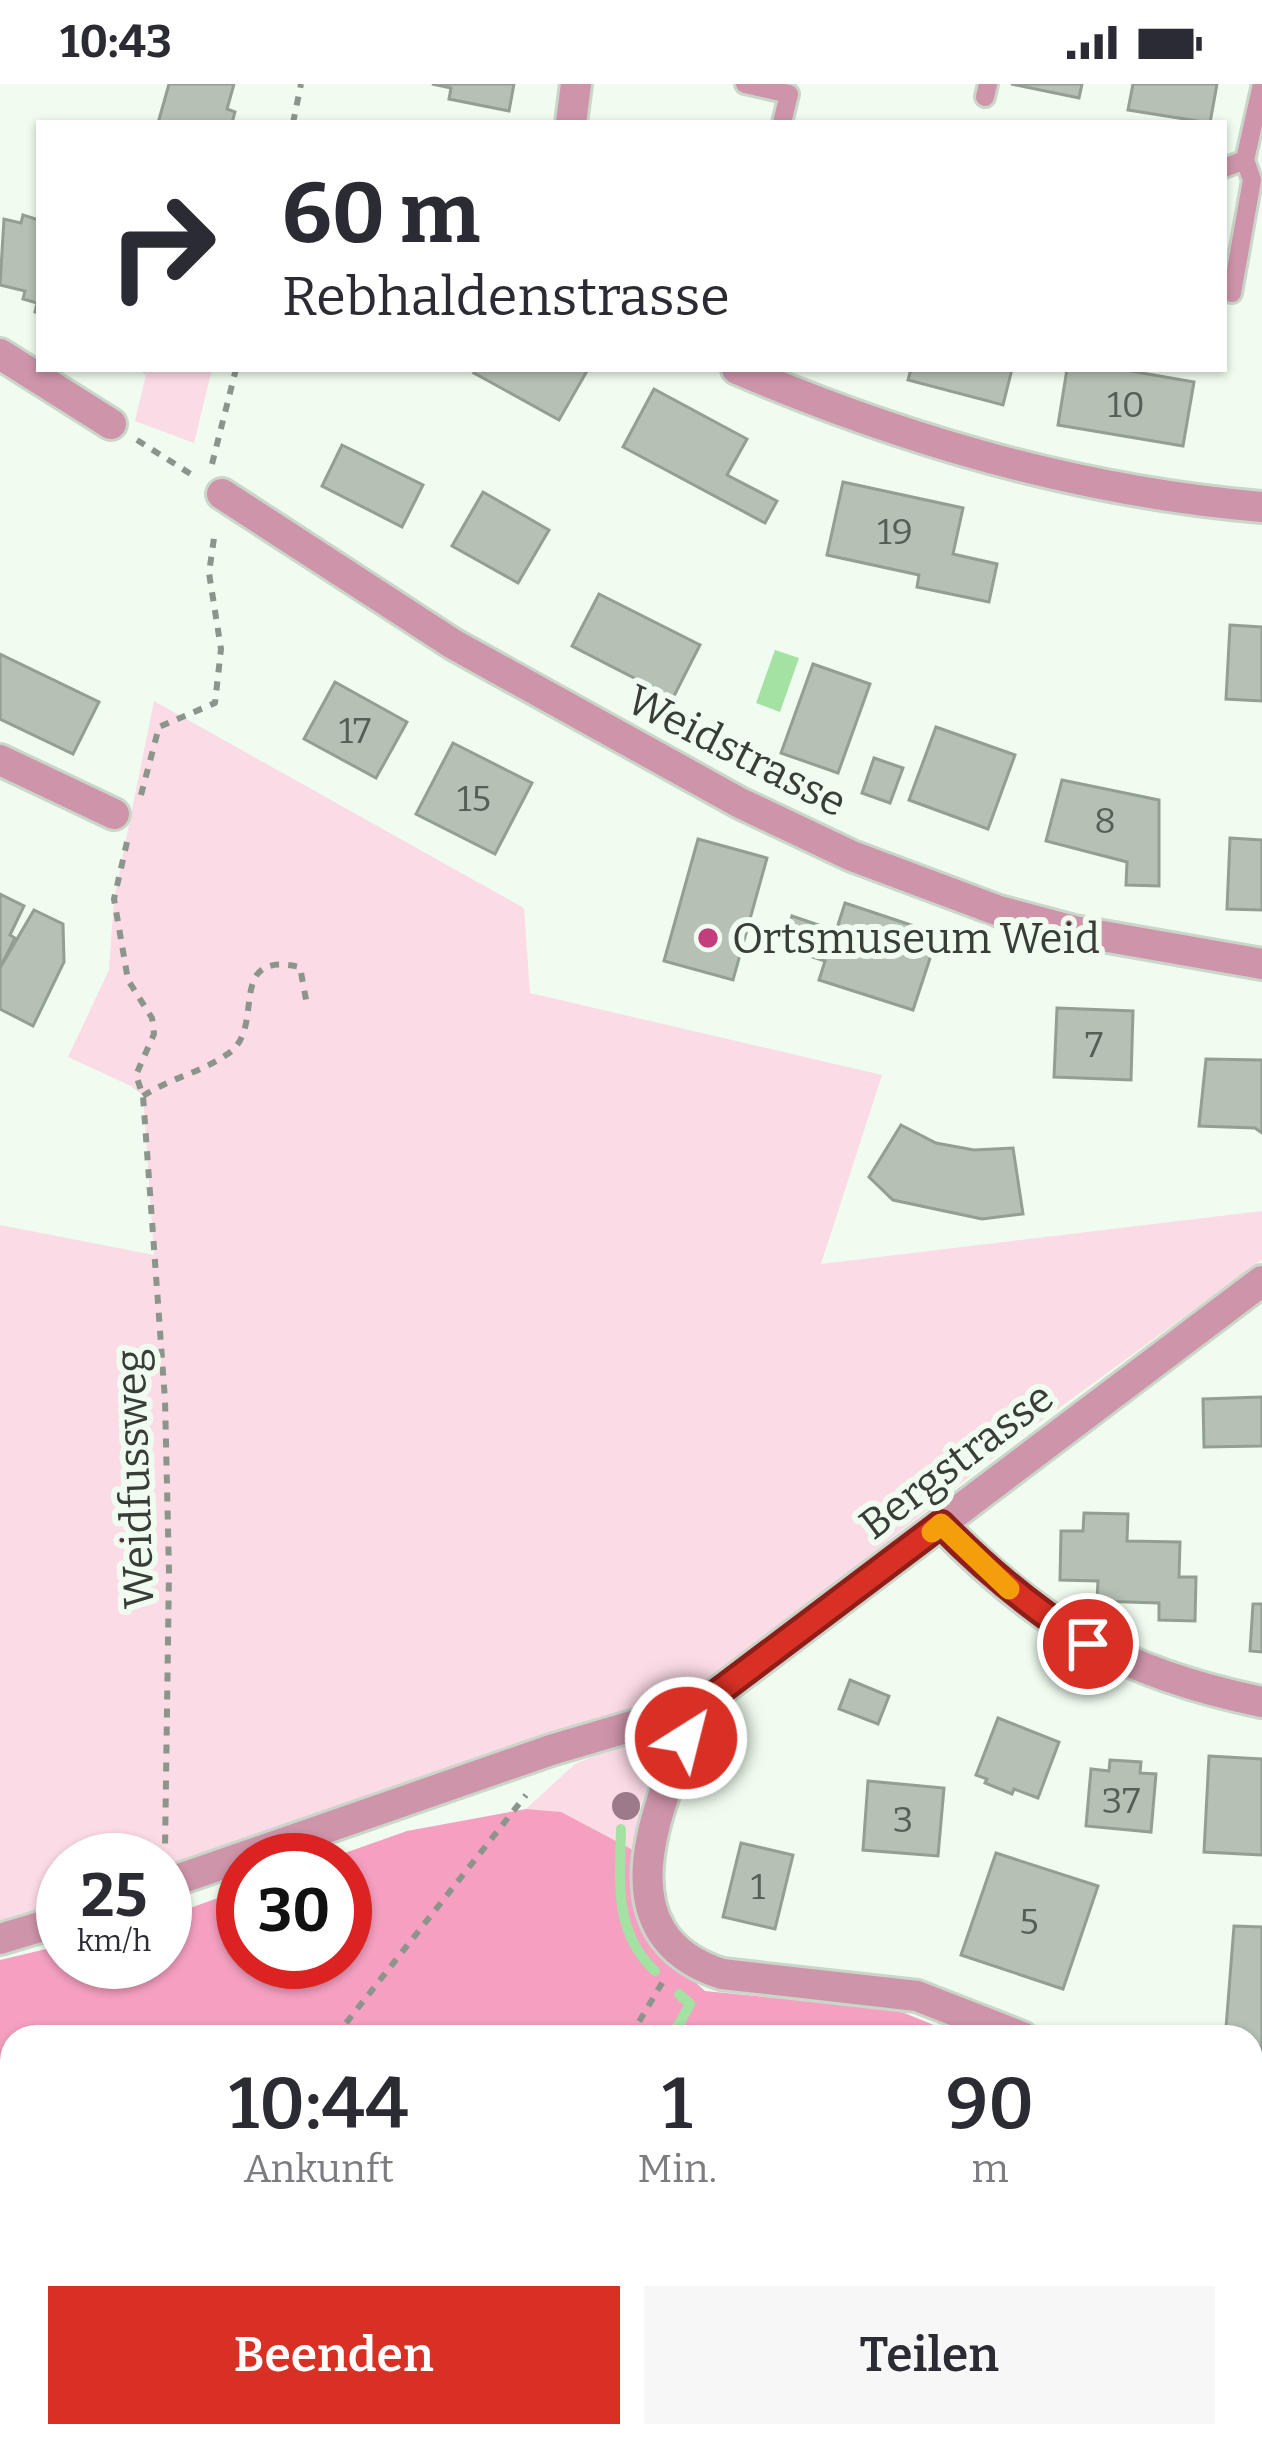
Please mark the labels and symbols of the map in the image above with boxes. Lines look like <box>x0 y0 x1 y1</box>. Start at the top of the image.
house number: 10 <box>1107 383 1145 427</box>
house number: 19 <box>877 510 913 554</box>
street label: Weidstrasse <box>619 674 854 827</box>
house number: 17 <box>339 709 371 753</box>
house number: 15 <box>457 777 491 821</box>
house number: 8 <box>1094 799 1116 843</box>
place label: Ortsmuseum Weid <box>732 914 1100 964</box>
marker: Ortsmuseum Weid <box>695 925 721 951</box>
house number: 7 <box>1085 1023 1103 1067</box>
street label: Weidfussweg <box>105 1348 165 1610</box>
street label: Bergstrasse <box>850 1372 1063 1550</box>
pin <box>1037 1593 1139 1695</box>
position arrow <box>623 1675 749 1801</box>
house number: 37 <box>1102 1779 1140 1823</box>
house number: 3 <box>893 1798 913 1842</box>
speed limit sign: 30 <box>216 1833 372 1989</box>
house number: 1 <box>751 1865 766 1909</box>
house number: 5 <box>1019 1900 1039 1944</box>

